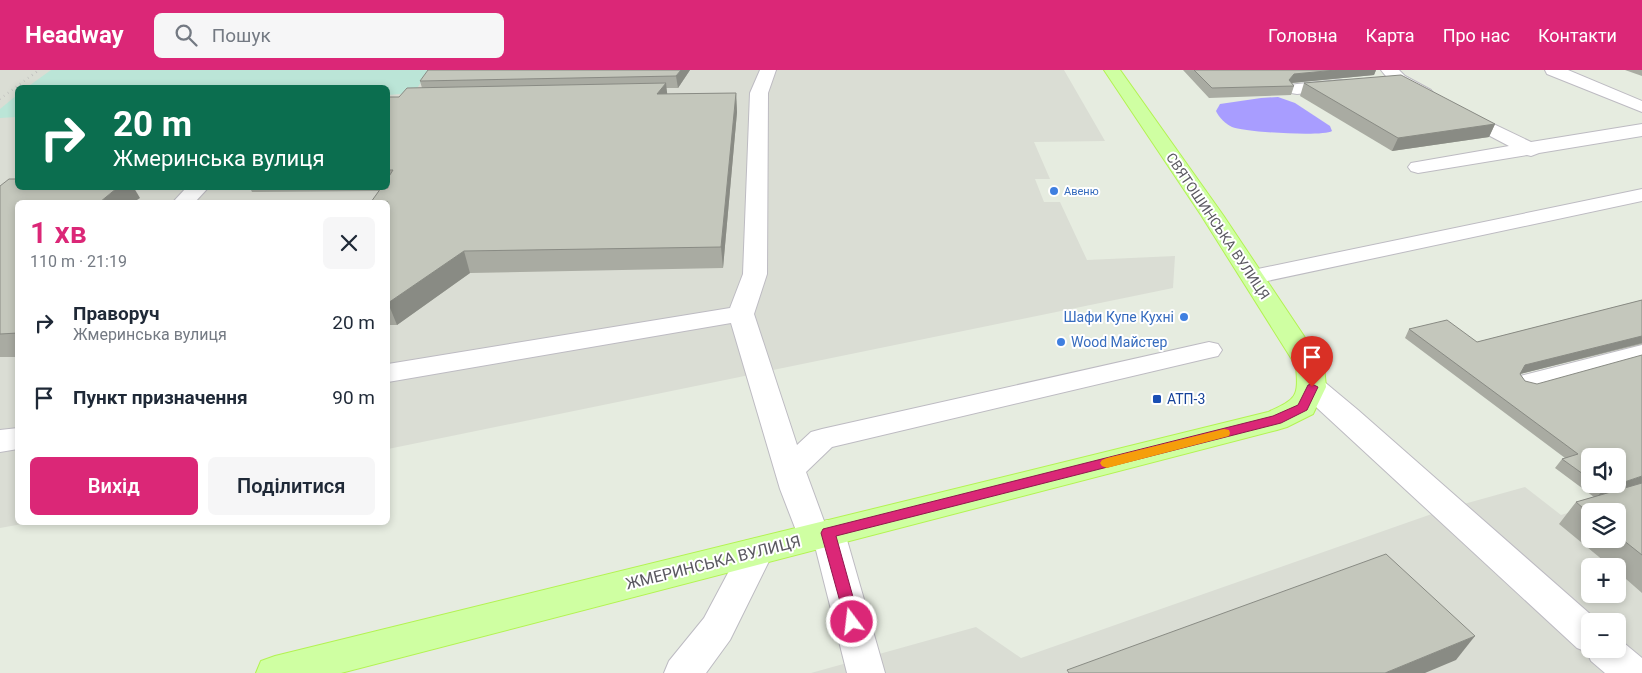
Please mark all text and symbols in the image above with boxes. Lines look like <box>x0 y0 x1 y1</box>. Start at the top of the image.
search box <box>154 13 504 58</box>
text: Headway <box>25 21 124 49</box>
icon: search <box>172 21 200 49</box>
text: Пошук <box>212 24 271 47</box>
text: Головна <box>1268 25 1338 46</box>
text: Карта <box>1366 25 1415 46</box>
text: Про нас <box>1443 25 1510 46</box>
text: Контакти <box>1538 25 1617 46</box>
text: 20 m <box>113 104 192 145</box>
icon: right <box>30 105 95 170</box>
text: Жмеринська вулиця <box>113 146 325 171</box>
street label: СВЯТОШИНСЬКА ВУЛИЦЯ <box>1163 150 1273 302</box>
marker: Авеню <box>1048 185 1060 197</box>
place label: Авеню <box>1064 185 1099 198</box>
text: 1 хв <box>30 215 87 250</box>
button: close <box>323 217 375 269</box>
text: 110 m · 21:19 <box>30 252 127 271</box>
text: Праворуч <box>73 302 159 325</box>
icon: right <box>30 309 58 337</box>
place label: Шафи Купе Кухні <box>1063 309 1174 325</box>
text: 20 m <box>332 311 375 334</box>
marker: Шафи Купе Кухні <box>1178 311 1190 323</box>
text: Жмеринська вулиця <box>73 325 227 344</box>
place label: Wood Майстер <box>1071 334 1167 350</box>
marker: Wood Майстер <box>1055 336 1067 348</box>
pin <box>1291 336 1333 387</box>
icon: arrive <box>1298 343 1326 371</box>
icon: arrive <box>30 384 58 412</box>
text: Пункт призначення <box>73 386 248 409</box>
text: 90 m <box>332 386 375 409</box>
place label: АТП-3 <box>1167 391 1205 407</box>
marker: АТП-3 <box>1151 393 1163 405</box>
map controls <box>1581 448 1626 658</box>
button: sound <box>1581 448 1626 493</box>
button: Вихід <box>30 457 198 515</box>
button: Поділитися <box>208 457 375 515</box>
button: layers <box>1581 503 1626 548</box>
street label: ЖМЕРИНСЬКА ВУЛИЦЯ <box>624 532 803 593</box>
button: + <box>1581 558 1626 603</box>
position arrow <box>825 595 877 647</box>
button: − <box>1581 613 1626 658</box>

